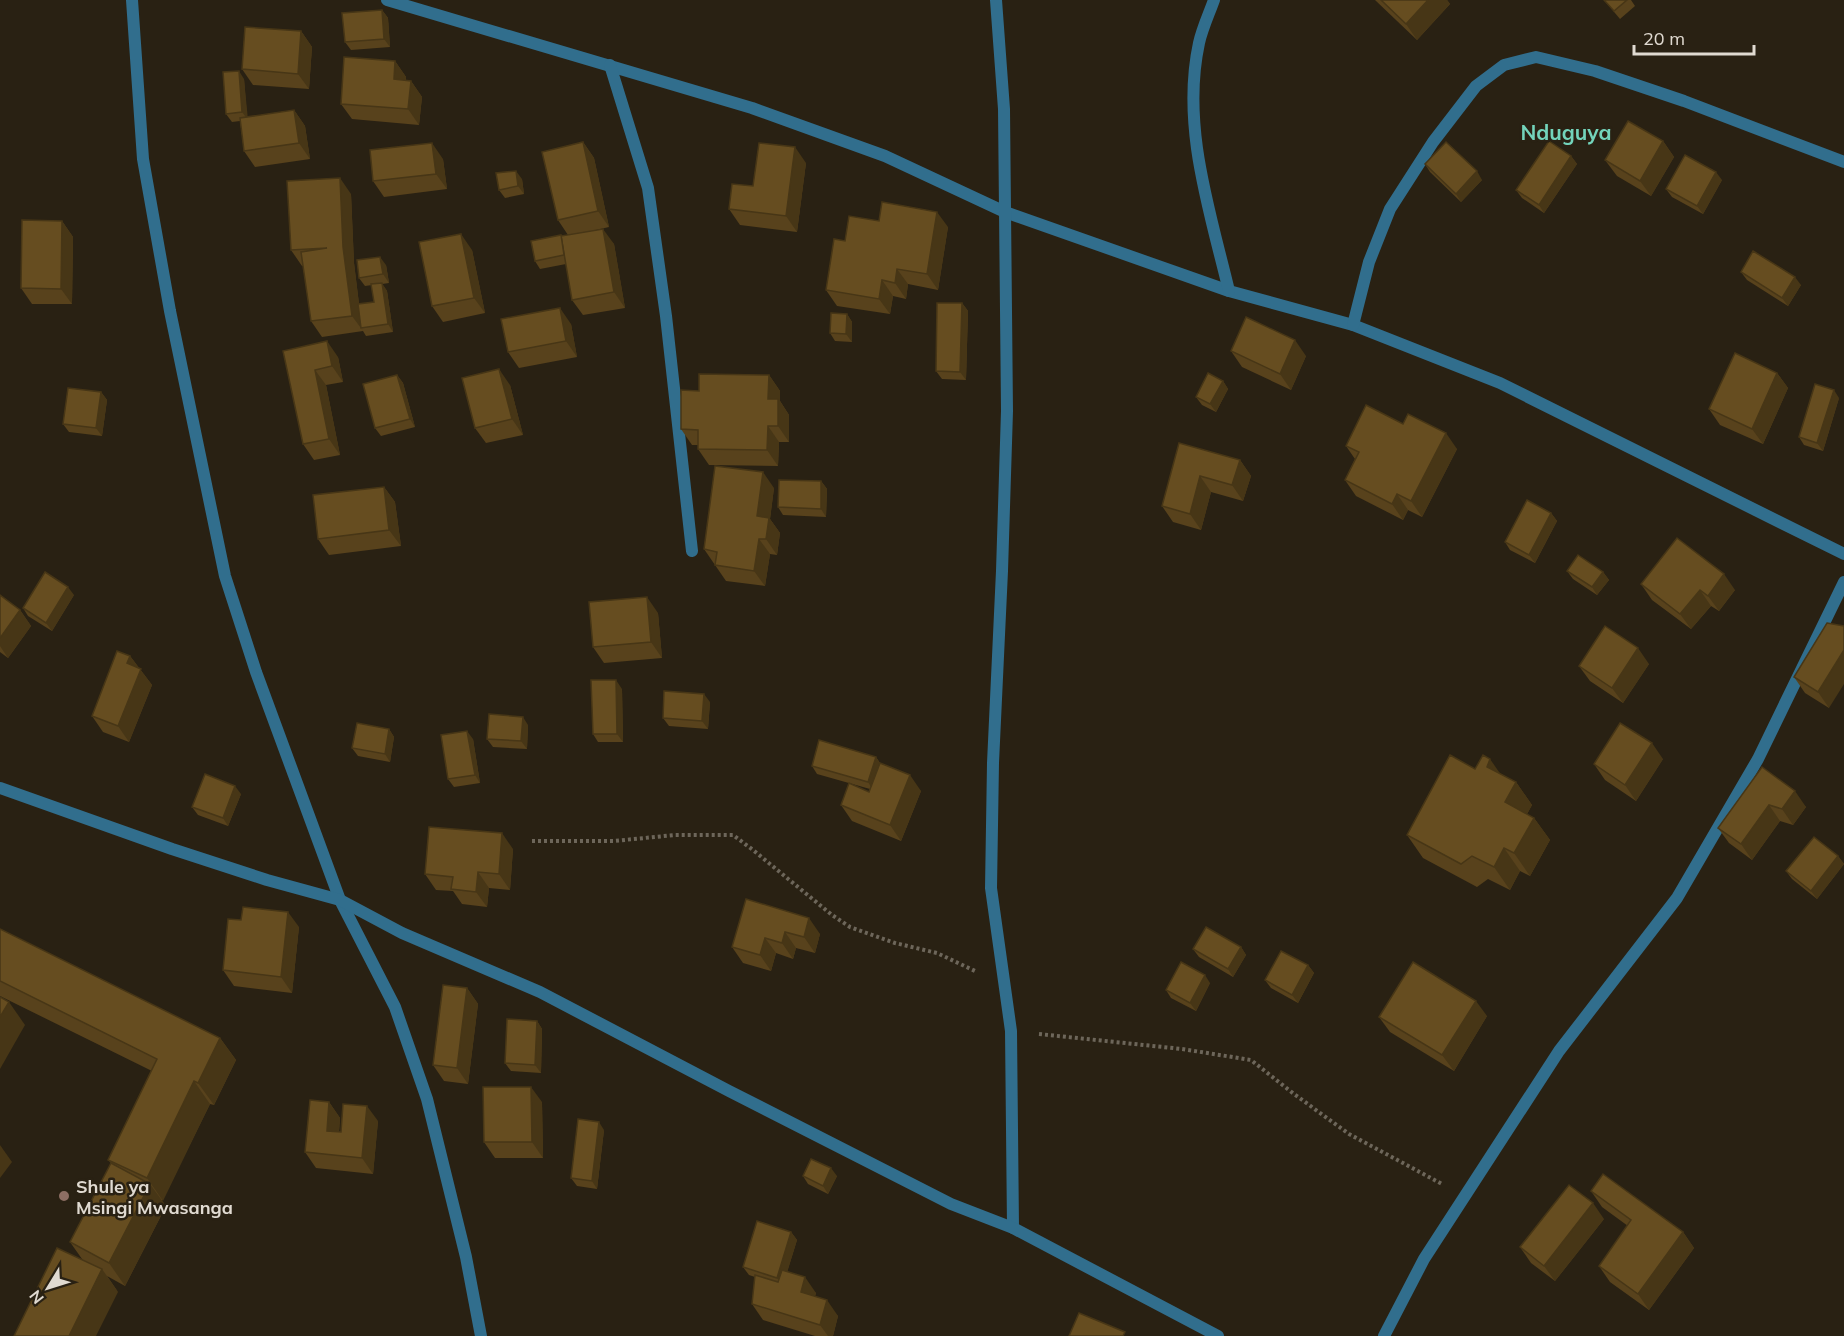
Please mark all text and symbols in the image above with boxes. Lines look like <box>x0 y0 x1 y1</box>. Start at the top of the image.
scale bar <box>1634 18 1754 56</box>
text: 20 m <box>1643 27 1685 50</box>
district label: Nduguya <box>1520 119 1612 145</box>
place label: Shule ya Msingi Mwasanga <box>76 1175 233 1219</box>
marker: Shule ya Msingi Mwasanga <box>57 1189 71 1203</box>
north arrow <box>18 1258 78 1318</box>
text: N <box>25 1286 48 1308</box>

